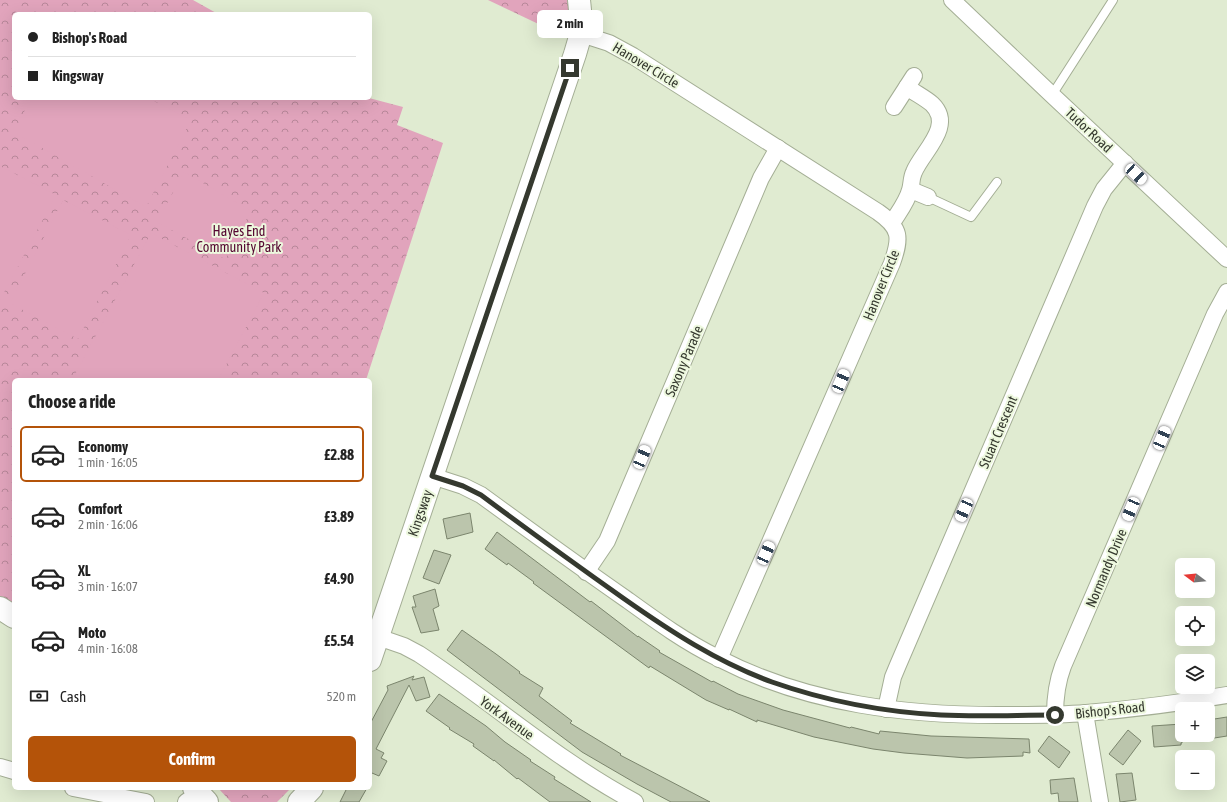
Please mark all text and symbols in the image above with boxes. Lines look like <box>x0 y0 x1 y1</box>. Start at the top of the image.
callout: 2 min <box>537 10 603 38</box>
text: 2 min <box>557 16 583 31</box>
text: Bishop's Road <box>52 29 127 46</box>
street label: Hanover Circle <box>610 39 682 91</box>
route end <box>561 59 579 77</box>
text: Kingsway <box>52 67 104 84</box>
street label: Tudor Road <box>1062 104 1116 156</box>
car <box>1123 161 1149 187</box>
park label: Hayes End Community Park <box>197 223 281 255</box>
street label: Hanover Circle <box>860 247 902 323</box>
street label: Saxony Parade <box>662 323 706 399</box>
car <box>831 368 851 394</box>
text: Choose a ride <box>28 391 116 412</box>
street label: Stuart Crescent <box>976 393 1020 471</box>
car <box>1152 425 1172 451</box>
icon: car <box>30 436 66 472</box>
text: Economy <box>78 438 128 455</box>
car <box>632 444 652 470</box>
text: £2.88 <box>324 446 354 463</box>
text: 1 min · 16:05 <box>78 455 138 470</box>
street label: Kingsway <box>405 487 436 538</box>
car <box>1121 496 1141 522</box>
car <box>954 497 974 523</box>
icon: car <box>30 498 66 534</box>
text: Comfort <box>78 500 122 517</box>
text: £3.89 <box>324 508 354 525</box>
text: 2 min · 16:06 <box>78 517 138 532</box>
street label: Normandy Drive <box>1082 526 1130 610</box>
car <box>756 540 776 566</box>
north arrow <box>1175 558 1215 598</box>
map controls <box>1175 558 1215 790</box>
icon: car <box>30 560 66 596</box>
text: XL <box>78 562 91 579</box>
text: £4.90 <box>324 570 354 587</box>
text: 3 min · 16:07 <box>78 579 138 594</box>
button: locate <box>1175 606 1215 646</box>
icon: car <box>30 622 66 658</box>
text: Moto <box>78 624 106 641</box>
text: £5.54 <box>324 632 354 649</box>
text: 4 min · 16:08 <box>78 641 138 656</box>
button: layers <box>1175 654 1215 694</box>
icon: cash <box>28 685 50 707</box>
text: Cash <box>60 688 86 705</box>
text: 520 m <box>327 689 356 704</box>
street label: York Avenue <box>477 693 537 743</box>
street label: Bishop's Road <box>1074 698 1146 722</box>
button: + <box>1175 702 1215 742</box>
route start <box>1046 706 1064 724</box>
button: Confirm <box>28 736 356 782</box>
button: − <box>1175 750 1215 790</box>

